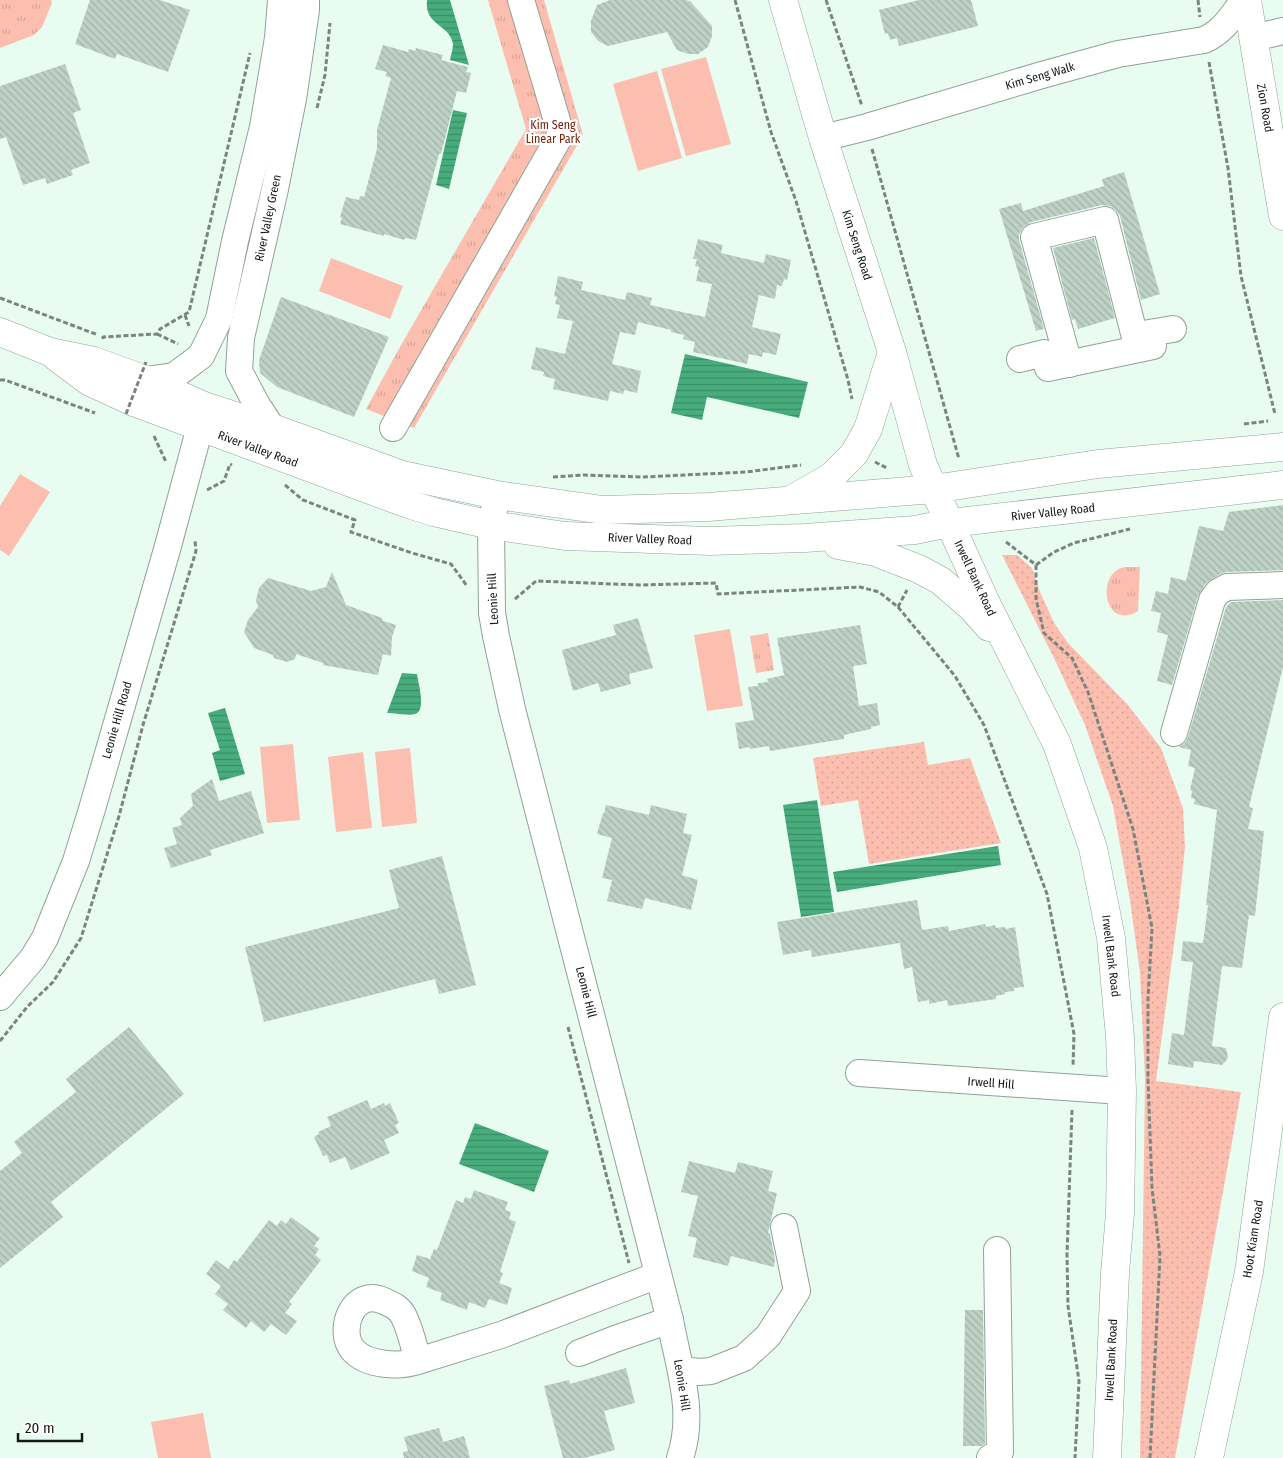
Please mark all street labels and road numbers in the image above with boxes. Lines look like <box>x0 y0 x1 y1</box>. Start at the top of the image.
street label: Kim Seng Walk <box>1004 59 1077 93</box>
street label: Zion Road <box>1254 83 1276 133</box>
street label: River Valley Green <box>252 173 284 263</box>
street label: Kim Seng Road <box>839 208 875 282</box>
street label: River Valley Road <box>216 428 300 470</box>
street label: River Valley Road <box>1010 501 1096 523</box>
street label: River Valley Road <box>608 531 692 547</box>
street label: Irwell Bank Road <box>951 538 999 618</box>
street label: Leonie Hill <box>485 573 501 625</box>
street label: Leonie Hill Road <box>99 680 135 760</box>
street label: Irwell Bank Road <box>1099 914 1123 998</box>
street label: Leonie Hill <box>573 965 599 1019</box>
street label: Irwell Hill <box>967 1074 1015 1092</box>
street label: Hoot Kiam Road <box>1240 1199 1266 1279</box>
street label: Irwell Bank Road <box>1102 1319 1120 1401</box>
street label: Leonie Hill <box>671 1358 693 1412</box>

